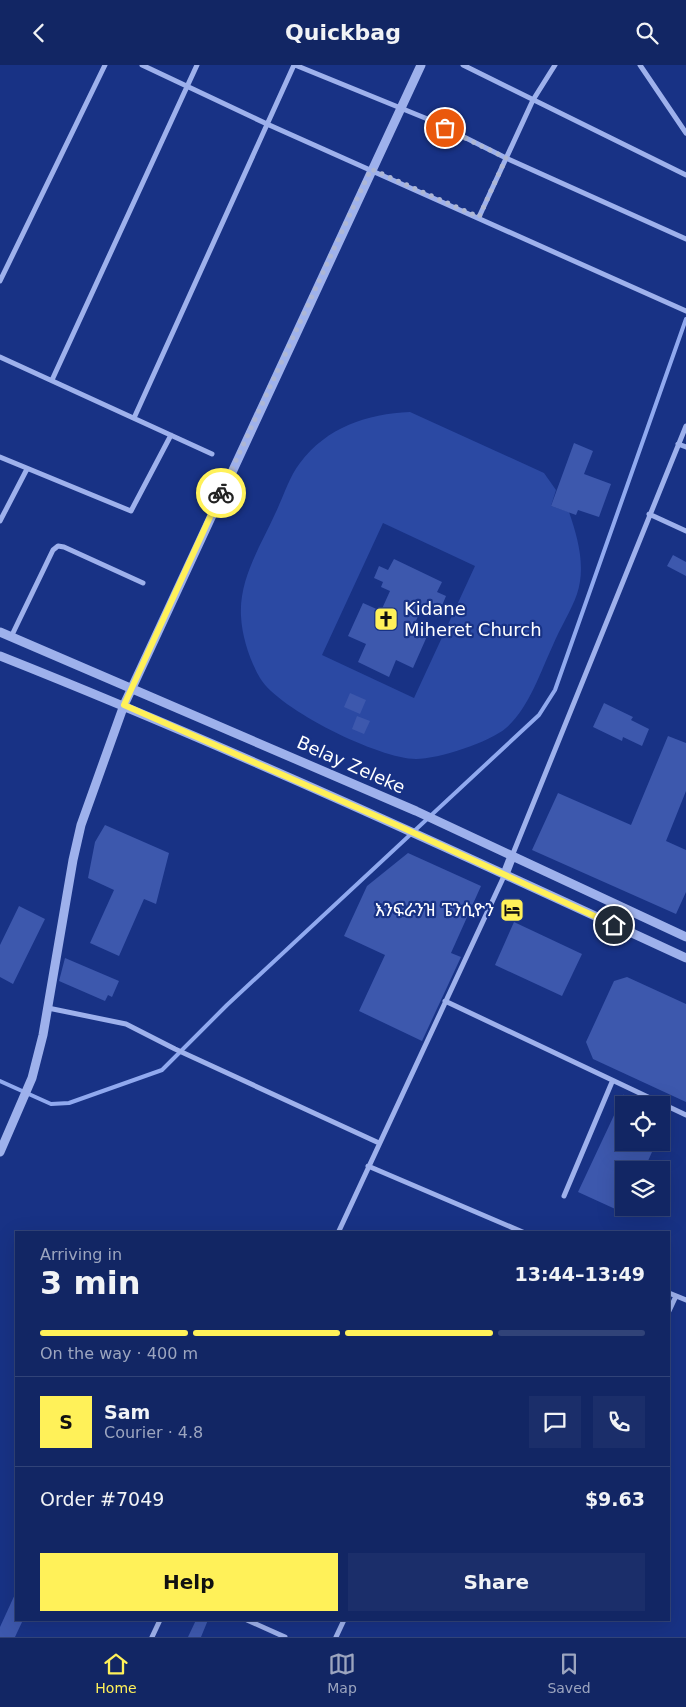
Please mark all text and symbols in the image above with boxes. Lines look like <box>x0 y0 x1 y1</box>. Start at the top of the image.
icon: back <box>25 19 53 47</box>
icon: search <box>633 19 661 47</box>
text: Quickbag <box>285 20 401 45</box>
pin <box>424 107 466 149</box>
icon: bag <box>431 114 459 142</box>
courier <box>196 468 246 518</box>
icon: bike <box>207 479 235 507</box>
place label: Kidane Miheret Church <box>404 598 542 640</box>
church icon: Kidane Miheret Church <box>373 606 399 632</box>
street label: Belay Zeleke <box>294 731 409 798</box>
hotel icon: እንፍራንዝ ፔንሲዮን <box>499 897 525 923</box>
place label: እንፍራንዝ ፔንሲዮን <box>375 899 494 920</box>
pin <box>593 904 635 946</box>
icon: home <box>600 911 628 939</box>
map controls <box>615 1096 670 1216</box>
button: locate <box>615 1096 670 1151</box>
button: layers <box>615 1161 670 1216</box>
text: Arriving in <box>40 1245 122 1264</box>
text: 13:44–13:49 <box>515 1263 645 1285</box>
text: 3 min <box>40 1264 141 1302</box>
text: On the way · 400 m <box>40 1344 198 1363</box>
button: chat <box>529 1396 581 1448</box>
button: phone <box>593 1396 645 1448</box>
text: Sam <box>104 1401 150 1423</box>
text: S <box>59 1411 73 1433</box>
text: Courier · 4.8 <box>104 1423 203 1442</box>
text: Order #7049 <box>40 1488 164 1510</box>
text: $9.63 <box>585 1488 645 1510</box>
button: Help <box>40 1553 338 1611</box>
button: Share <box>348 1553 645 1611</box>
tab: Home <box>95 1650 137 1696</box>
tab: Map <box>327 1650 357 1696</box>
tab: Saved <box>547 1650 591 1696</box>

